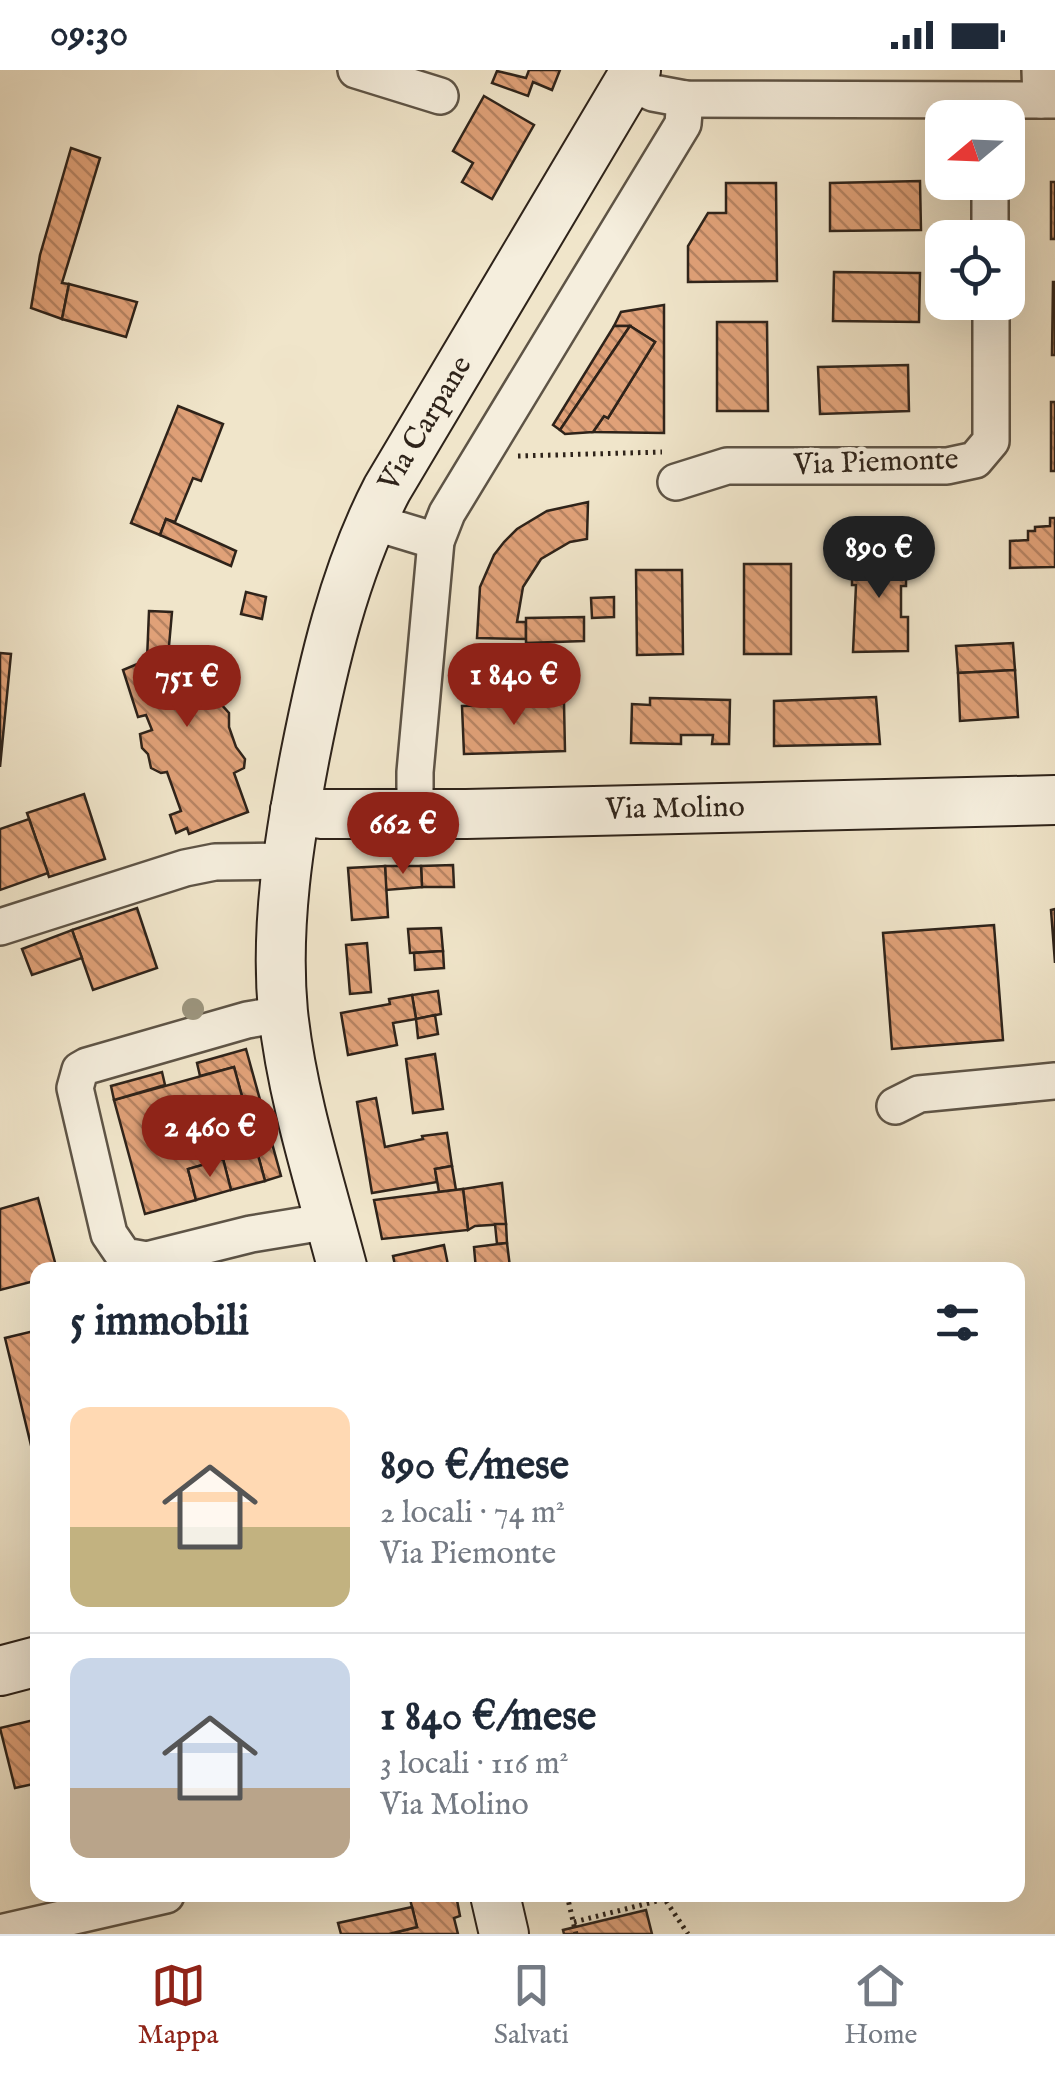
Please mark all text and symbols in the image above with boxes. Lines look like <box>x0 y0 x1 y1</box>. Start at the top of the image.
text: 09:30 <box>50 11 128 59</box>
north arrow <box>925 100 1025 200</box>
map controls <box>925 100 1025 320</box>
button: locate <box>925 220 1025 320</box>
street label: Via Carpane <box>370 349 481 500</box>
street label: Via Piemonte <box>792 441 959 485</box>
pin: 890 € <box>809 516 949 601</box>
text: 890 € <box>845 528 913 569</box>
pin: 1 840 € <box>422 643 606 728</box>
pin: 751 € <box>117 645 257 730</box>
text: 1 840 € <box>470 655 558 696</box>
text: 751 € <box>155 657 219 698</box>
street label: Via Molino <box>604 789 745 829</box>
pin: 662 € <box>333 792 473 877</box>
text: 662 € <box>369 804 437 845</box>
pin: 2 460 € <box>118 1095 302 1180</box>
text: 2 460 € <box>164 1107 256 1148</box>
icon: filters <box>930 1295 985 1350</box>
text: 5 immobili <box>70 1296 249 1349</box>
text: 890 €/mese <box>380 1440 569 1493</box>
icon: home <box>150 1447 270 1567</box>
text: 2 locali · 74 m² <box>380 1493 565 1534</box>
text: Via Piemonte <box>380 1534 556 1575</box>
text: 1 840 €/mese <box>380 1691 596 1744</box>
icon: home <box>150 1698 270 1818</box>
text: 3 locali · 116 m² <box>380 1744 569 1785</box>
text: Via Molino <box>380 1785 529 1826</box>
tab: Mappa <box>138 1958 219 2053</box>
tab: Salvati <box>494 1958 569 2053</box>
tab: Home <box>844 1958 917 2053</box>

